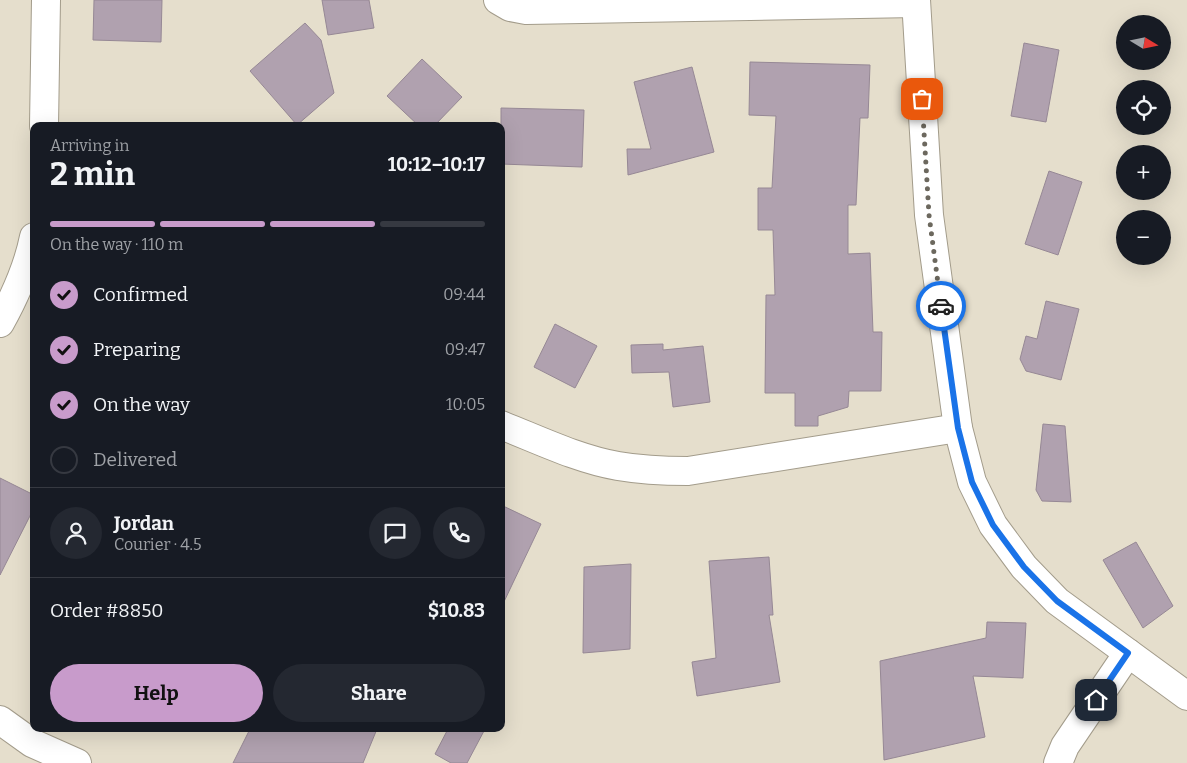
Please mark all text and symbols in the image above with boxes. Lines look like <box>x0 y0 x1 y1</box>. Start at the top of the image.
north arrow <box>1116 15 1171 70</box>
map controls <box>1116 15 1171 265</box>
pin <box>901 78 943 120</box>
button: locate <box>1116 80 1171 135</box>
icon: bag <box>908 85 936 113</box>
text: Arriving in <box>50 136 129 155</box>
button: + <box>1116 145 1171 200</box>
text: 10:12–10:17 <box>388 153 485 176</box>
text: 2 min <box>50 155 135 193</box>
button: − <box>1116 210 1171 265</box>
text: On the way · 110 m <box>50 235 183 254</box>
icon: check <box>50 281 78 309</box>
courier <box>916 281 966 331</box>
text: Confirmed <box>93 283 188 306</box>
text: 09:44 <box>443 285 485 304</box>
icon: car <box>927 292 955 320</box>
icon: check <box>50 336 78 364</box>
text: Preparing <box>93 338 181 361</box>
text: 09:47 <box>445 340 485 359</box>
icon: check <box>50 391 78 419</box>
text: On the way <box>93 393 190 416</box>
text: 10:05 <box>446 395 485 414</box>
text: Delivered <box>93 448 177 471</box>
button: person <box>50 507 102 559</box>
button: chat <box>369 507 421 559</box>
button: phone <box>433 507 485 559</box>
text: Jordan <box>114 512 174 535</box>
text: Courier · 4.5 <box>114 535 202 554</box>
text: Order #8850 <box>50 599 164 622</box>
text: $10.83 <box>428 599 485 622</box>
button: Help <box>50 664 263 722</box>
button: Share <box>273 664 485 722</box>
pin <box>1075 679 1117 721</box>
icon: home <box>1082 686 1110 714</box>

